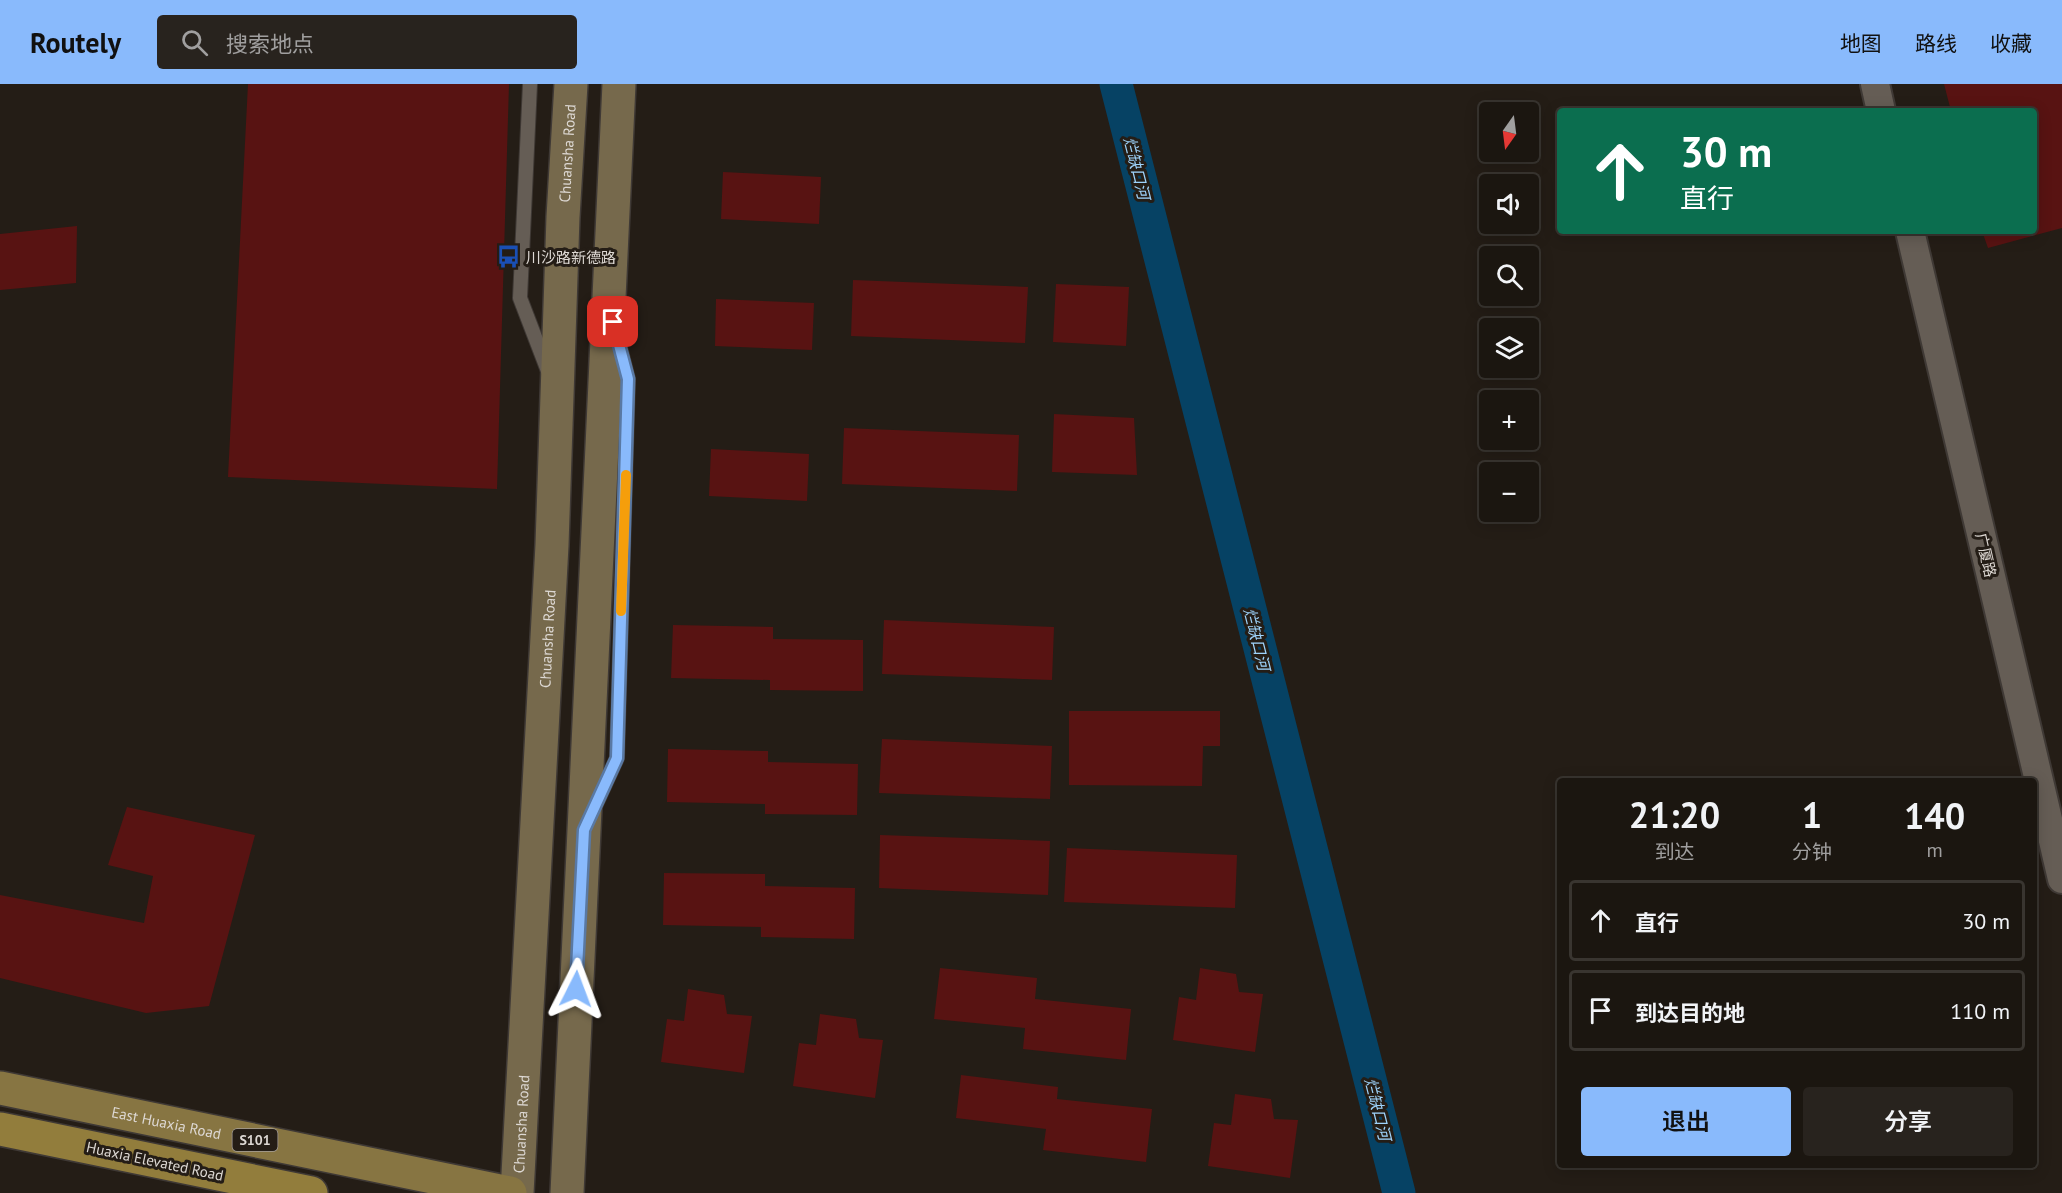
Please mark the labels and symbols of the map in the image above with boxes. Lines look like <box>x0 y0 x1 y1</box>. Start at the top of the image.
north arrow <box>1479 102 1539 162</box>
street label: Chuansha Road <box>554 104 579 203</box>
water label: 烂缺口河 <box>1120 135 1155 204</box>
bus stop icon: 川沙路新德路 <box>495 244 521 270</box>
place label: 川沙路新德路 <box>526 248 616 267</box>
pin <box>587 296 638 347</box>
street label: 广厦路 <box>1972 531 2000 579</box>
street label: Chuansha Road <box>535 589 559 688</box>
water label: 烂缺口河 <box>1240 606 1275 675</box>
position arrow <box>544 957 608 1021</box>
street label: Chuansha Road <box>509 1074 533 1174</box>
water label: 烂缺口河 <box>1361 1076 1396 1145</box>
street label: East Huaxia Road <box>110 1102 223 1143</box>
road number: S101 <box>232 1129 278 1151</box>
street label: Huaxia Elevated Road <box>85 1137 225 1185</box>

